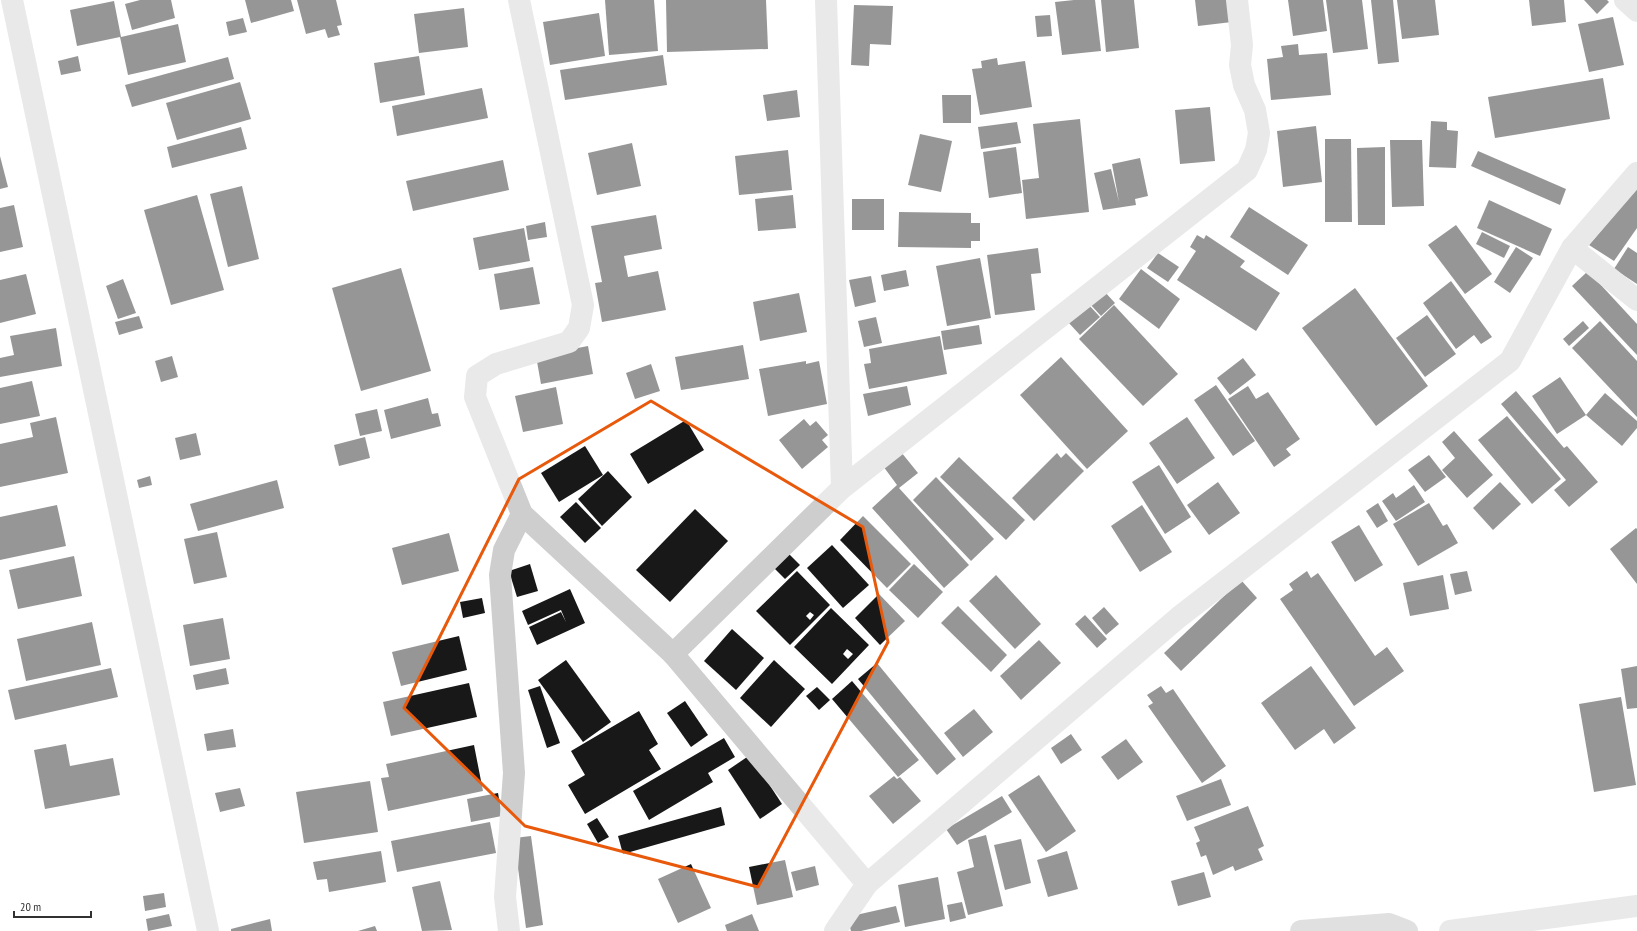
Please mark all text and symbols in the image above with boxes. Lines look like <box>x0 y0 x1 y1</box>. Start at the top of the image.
scale bar <box>14 893 91 919</box>
text: 20 m <box>20 899 41 914</box>

